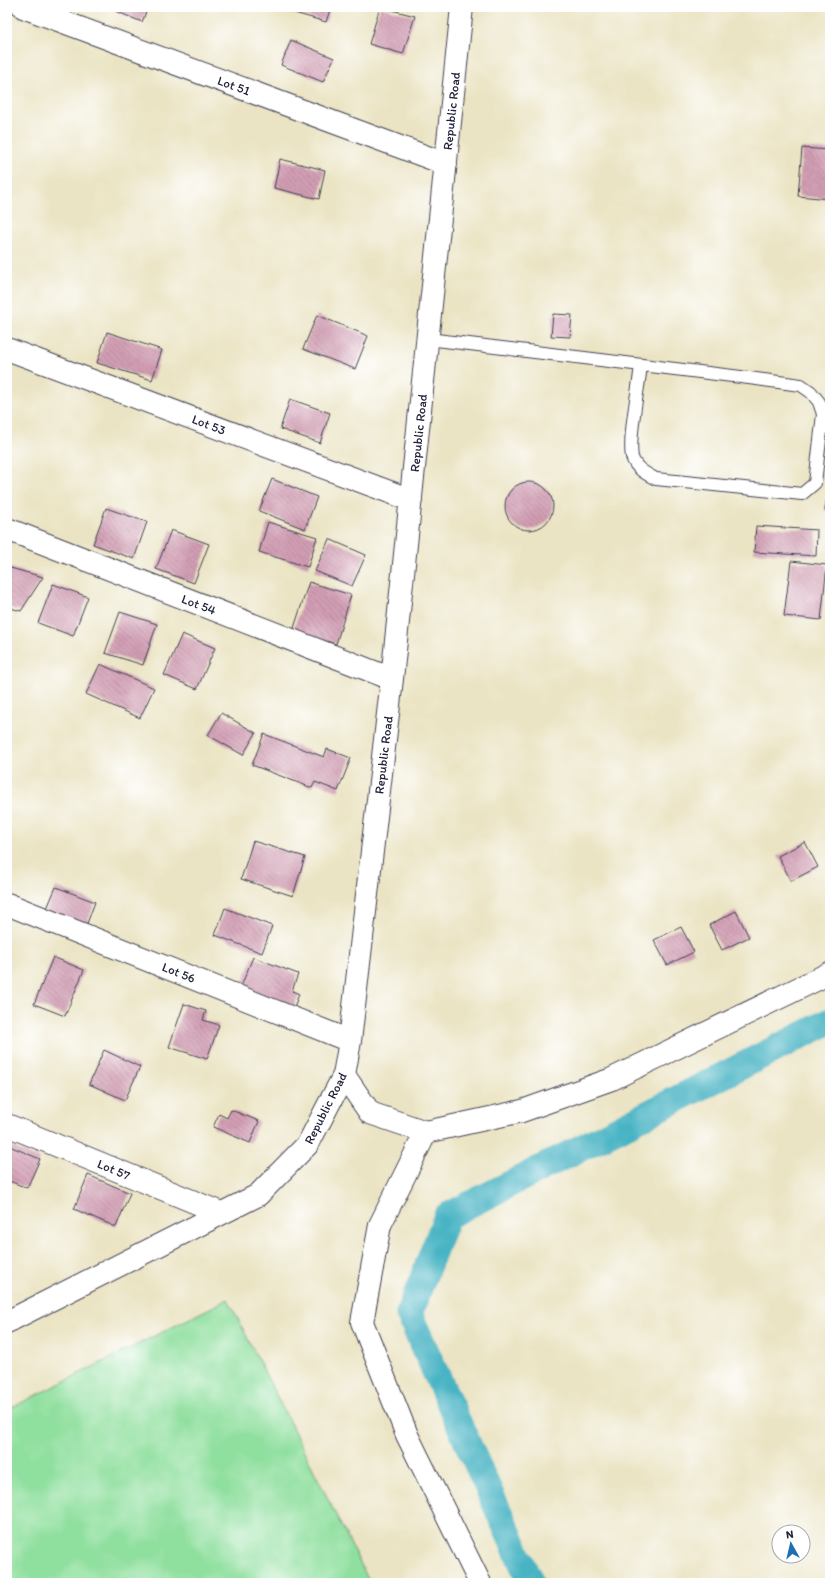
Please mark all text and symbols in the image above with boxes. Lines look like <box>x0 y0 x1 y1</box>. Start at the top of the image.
street label: Republic Road <box>440 71 463 151</box>
street label: Lot 51 <box>215 73 252 98</box>
street label: Republic Road <box>407 393 430 473</box>
street label: Lot 53 <box>190 411 228 438</box>
street label: Lot 54 <box>180 591 218 618</box>
street label: Republic Road <box>371 715 396 795</box>
street label: Lot 56 <box>160 959 198 986</box>
street label: Republic Road <box>301 1070 350 1147</box>
street label: Lot 57 <box>95 1156 133 1183</box>
north arrow <box>771 1524 811 1564</box>
text: N <box>785 1528 794 1542</box>

